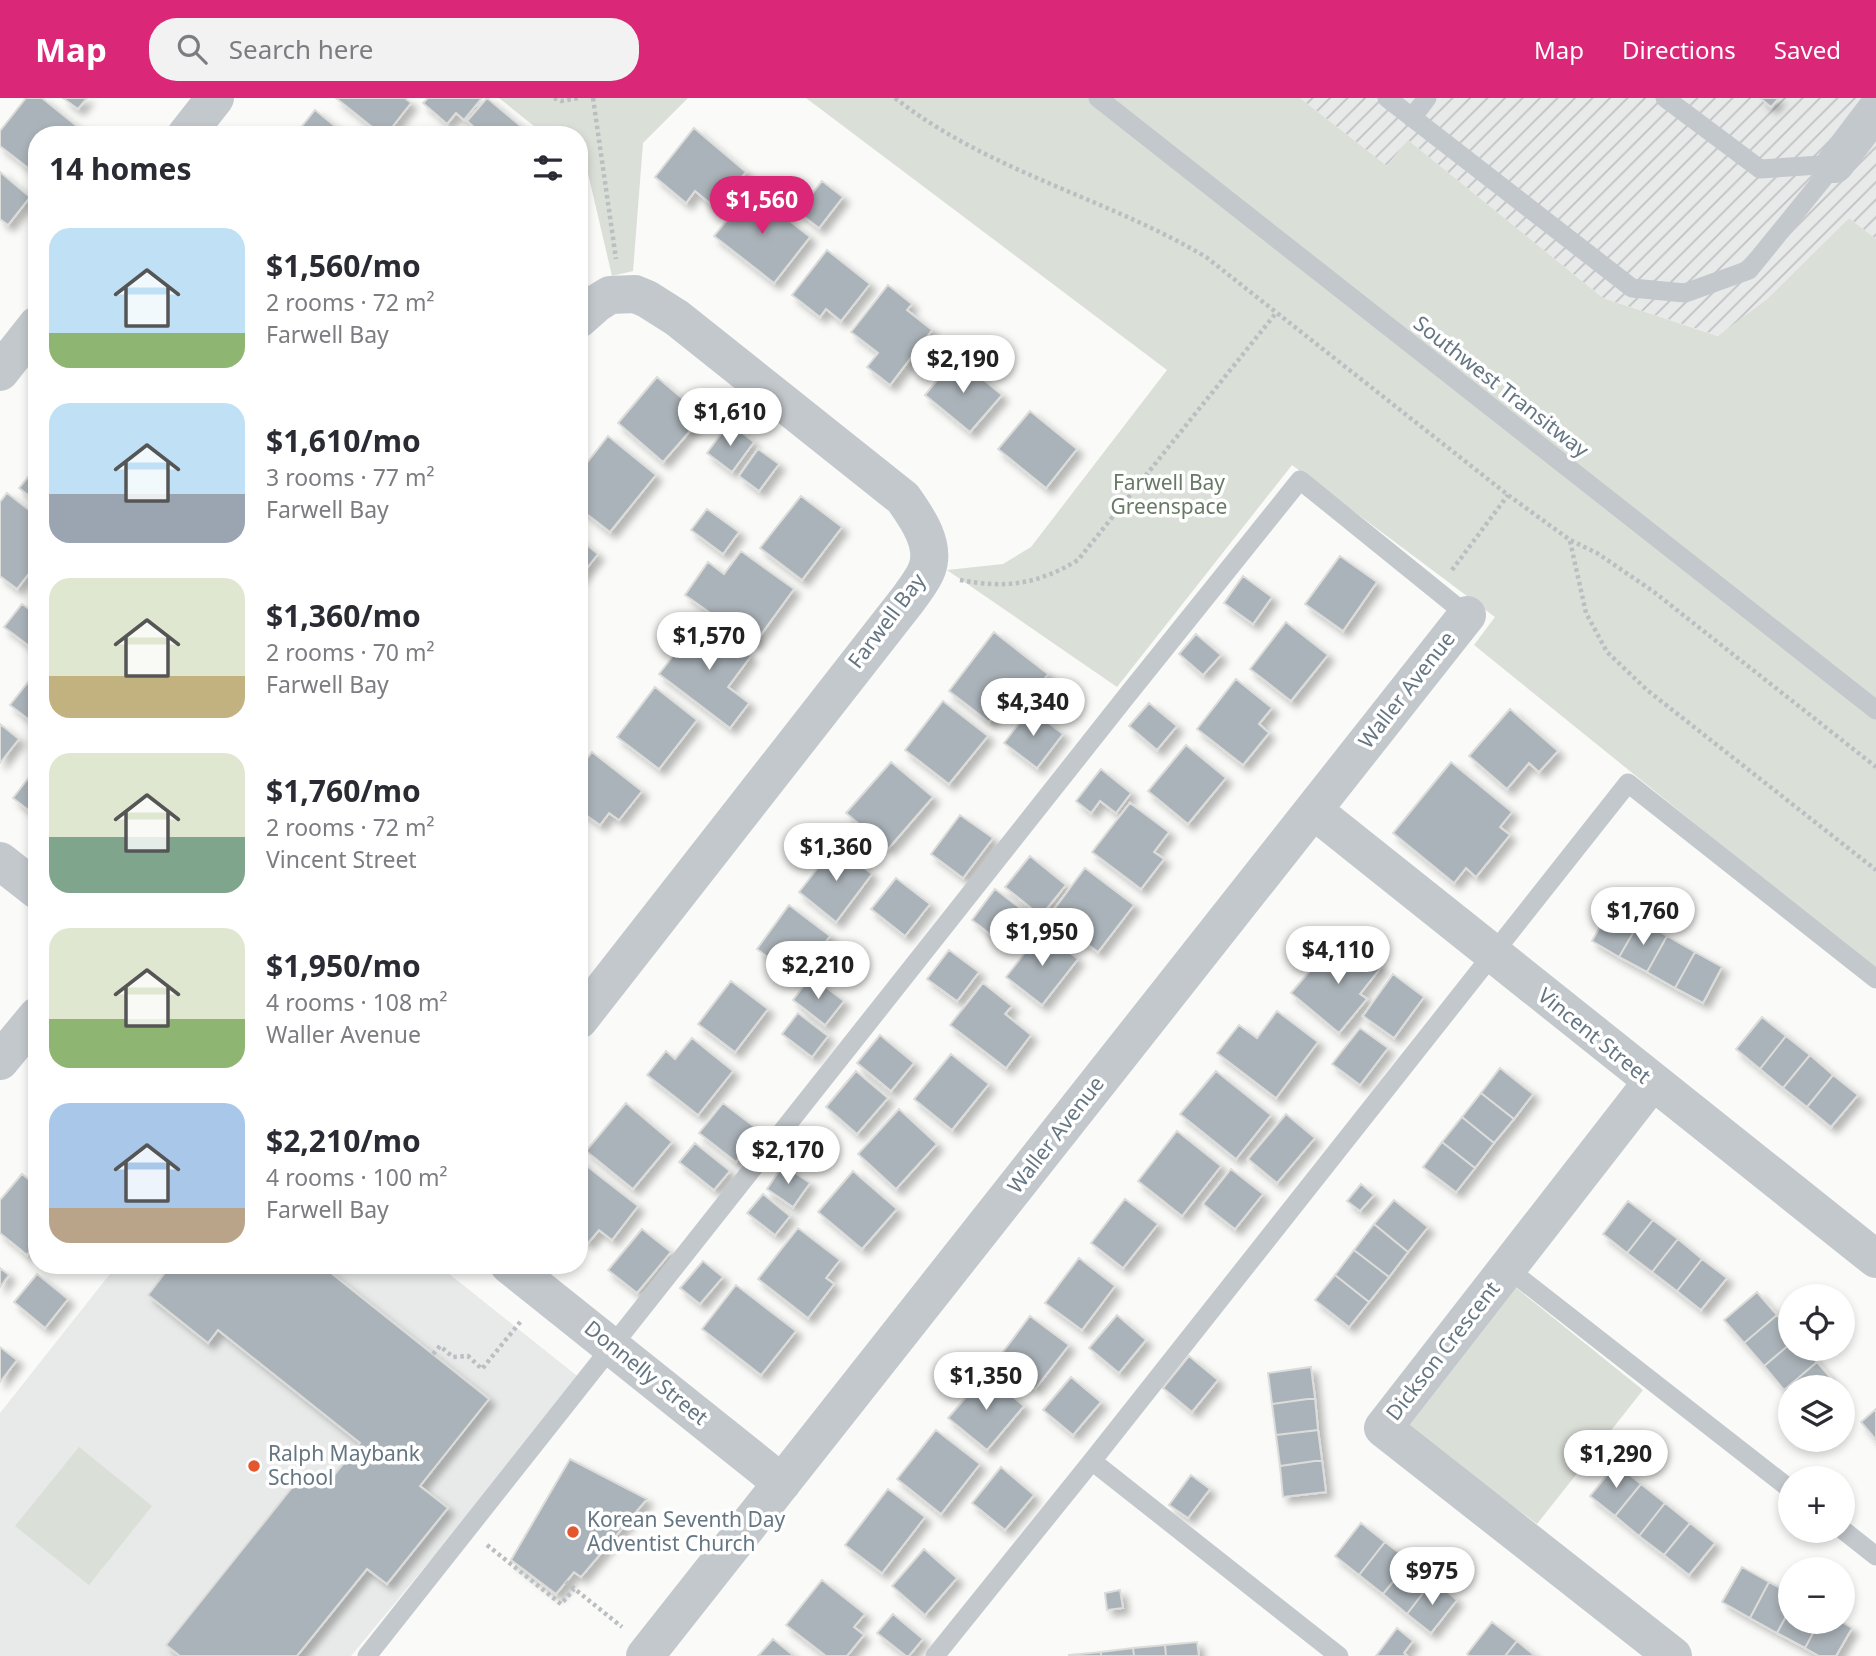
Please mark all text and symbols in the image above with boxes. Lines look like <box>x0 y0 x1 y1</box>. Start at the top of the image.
search box <box>149 18 639 81</box>
text: Map <box>35 27 107 72</box>
icon: search <box>173 30 211 68</box>
text: Search here <box>229 31 373 67</box>
text: Map <box>1534 33 1584 66</box>
text: Directions <box>1622 33 1736 66</box>
text: Saved <box>1774 33 1841 66</box>
text: 14 homes <box>49 148 192 189</box>
icon: filters <box>529 149 567 187</box>
pin: $1,560 <box>705 176 819 236</box>
text: $1,560 <box>726 183 798 215</box>
text: $1,560/mo <box>266 245 421 286</box>
icon: home <box>105 256 189 340</box>
text: 2 rooms · 72 m² <box>266 286 435 318</box>
street label: Southwest Transitway <box>1408 309 1595 464</box>
text: Farwell Bay <box>266 318 389 350</box>
pin: $2,190 <box>906 336 1020 395</box>
text: $2,190 <box>927 342 999 374</box>
pin: $1,610 <box>673 388 787 448</box>
text: $1,610 <box>694 395 766 427</box>
text: $1,610/mo <box>266 420 421 461</box>
icon: home <box>105 431 189 515</box>
text: 3 rooms · 77 m² <box>266 461 435 493</box>
park label: Farwell Bay Greenspace <box>1111 468 1227 520</box>
text: Farwell Bay <box>266 493 389 525</box>
street label: Farwell Bay <box>841 567 931 674</box>
text: $1,360/mo <box>266 595 421 636</box>
icon: home <box>105 606 189 690</box>
pin: $1,570 <box>652 612 766 672</box>
text: $1,570 <box>673 619 745 651</box>
street label: Waller Avenue <box>1352 625 1461 754</box>
text: 2 rooms · 70 m² <box>266 636 435 668</box>
text: Farwell Bay <box>266 668 389 700</box>
pin: $4,340 <box>976 678 1090 738</box>
text: $4,340 <box>997 685 1069 717</box>
text: $1,760/mo <box>266 770 421 811</box>
icon: home <box>105 781 189 865</box>
text: 2 rooms · 72 m² <box>266 811 435 843</box>
pin: $1,360 <box>779 824 893 883</box>
text: $1,360 <box>800 830 872 862</box>
text: Vincent Street <box>266 843 417 875</box>
pin: $1,760 <box>1586 888 1700 947</box>
text: $1,760 <box>1607 894 1679 926</box>
pin: $1,950 <box>985 908 1099 968</box>
text: $1,950 <box>1006 915 1078 947</box>
pin: $4,110 <box>1281 926 1395 986</box>
text: $4,110 <box>1302 933 1374 965</box>
pin: $2,210 <box>761 942 875 1001</box>
text: $1,950/mo <box>266 945 421 986</box>
text: $2,210 <box>782 948 854 980</box>
icon: home <box>105 956 189 1040</box>
street label: Vincent Street <box>1532 981 1657 1090</box>
text: 4 rooms · 108 m² <box>266 986 448 1018</box>
text: Waller Avenue <box>266 1018 421 1050</box>
street label: Waller Avenue <box>1001 1070 1110 1199</box>
text: $2,210/mo <box>266 1120 421 1161</box>
pin: $2,170 <box>731 1126 845 1186</box>
icon: home <box>105 1131 189 1215</box>
text: $2,170 <box>752 1133 824 1165</box>
text: 4 rooms · 100 m² <box>266 1161 448 1193</box>
text: Farwell Bay <box>266 1193 389 1225</box>
street label: Dickson Crescent <box>1379 1275 1506 1426</box>
map controls <box>1778 1284 1855 1634</box>
button: locate <box>1778 1284 1855 1361</box>
street label: Donnelly Street <box>579 1314 715 1431</box>
pin: $1,350 <box>929 1352 1043 1412</box>
text: $1,350 <box>950 1359 1022 1391</box>
button: layers <box>1778 1375 1855 1452</box>
pin: $1,290 <box>1559 1430 1673 1490</box>
text: $1,290 <box>1580 1437 1652 1469</box>
place label: Ralph Maybank School <box>268 1439 421 1491</box>
marker: Ralph Maybank School <box>246 1458 262 1474</box>
button: + <box>1778 1466 1855 1543</box>
place label: Korean Seventh Day Adventist Church <box>587 1505 786 1557</box>
marker: Korean Seventh Day Adventist Church <box>565 1524 581 1540</box>
pin: $975 <box>1391 1548 1473 1607</box>
text: $975 <box>1406 1554 1458 1586</box>
button: − <box>1778 1557 1855 1634</box>

